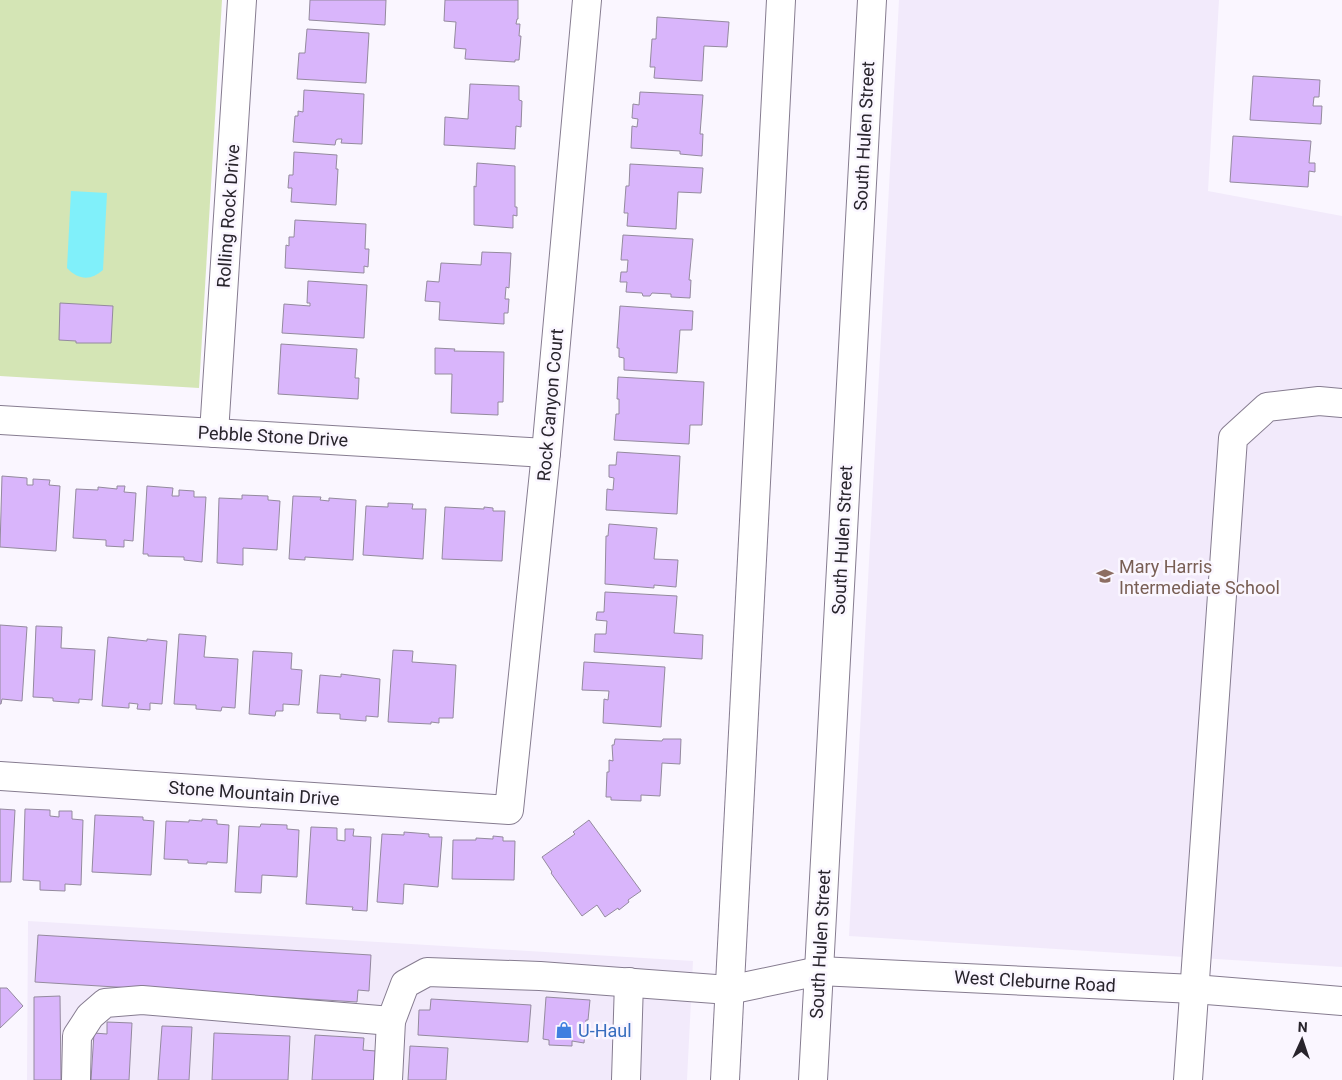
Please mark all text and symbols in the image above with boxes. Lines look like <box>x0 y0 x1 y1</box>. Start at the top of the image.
street label: South Hulen Street <box>850 61 878 211</box>
street label: Rolling Rock Drive <box>213 144 243 288</box>
street label: Rock Canyon Court <box>533 328 567 482</box>
street label: Pebble Stone Drive <box>197 422 349 450</box>
street label: South Hulen Street <box>828 465 856 615</box>
place label: Mary Harris Intermediate School <box>1119 556 1280 598</box>
school or university icon: Mary Harris Intermediate School <box>1095 566 1115 586</box>
street label: Stone Mountain Drive <box>168 777 340 809</box>
street label: South Hulen Street <box>806 869 834 1019</box>
street label: West Cleburne Road <box>954 966 1116 996</box>
north arrow <box>1277 1015 1327 1065</box>
text: N <box>1297 1019 1308 1035</box>
shop icon: U-Haul <box>554 1020 574 1040</box>
place label: U-Haul <box>578 1020 632 1041</box>

